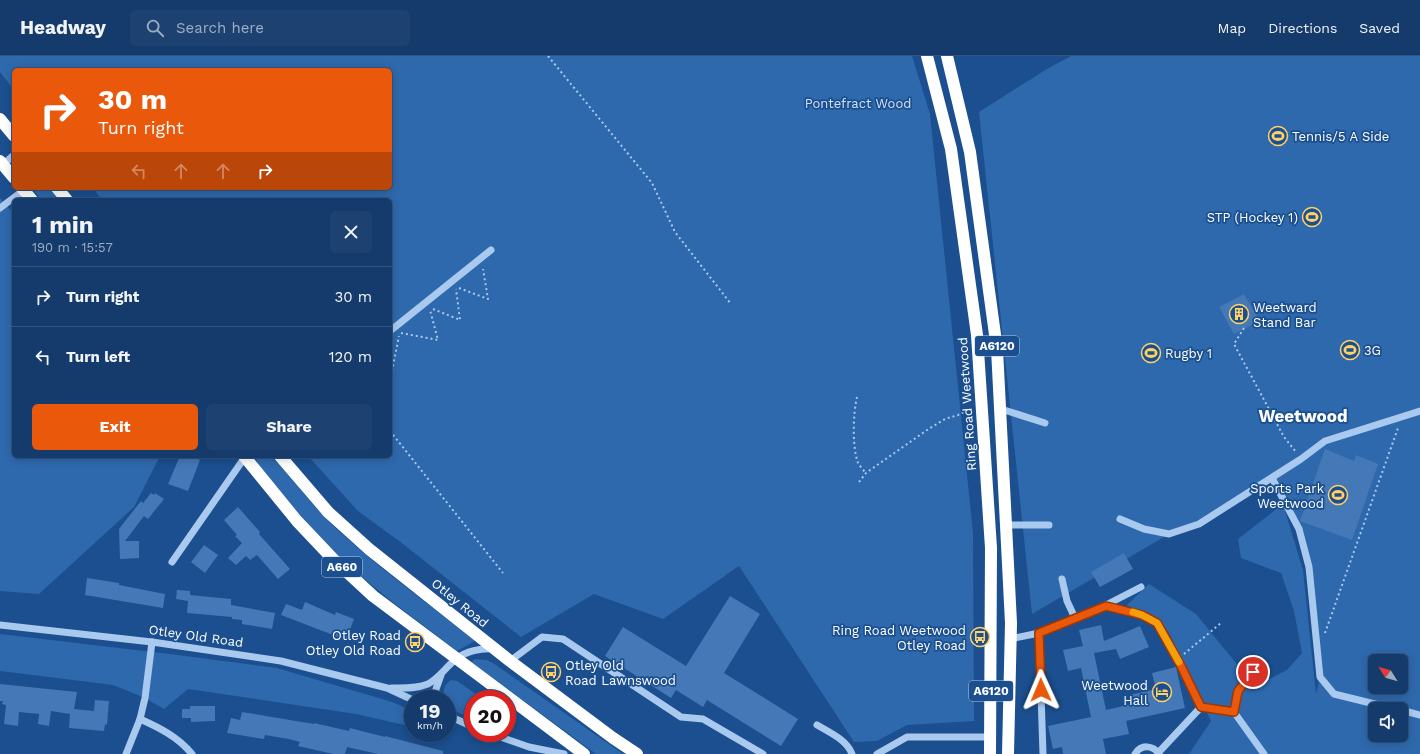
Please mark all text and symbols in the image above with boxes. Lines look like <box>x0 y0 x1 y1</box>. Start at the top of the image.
search box <box>130 10 410 46</box>
text: Headway <box>20 16 106 39</box>
icon: search <box>144 17 166 39</box>
text: Search here <box>176 19 264 37</box>
text: Map <box>1218 20 1246 36</box>
text: Directions <box>1268 20 1337 36</box>
text: Saved <box>1359 20 1400 36</box>
text: 30 m <box>98 83 167 116</box>
icon: right <box>32 84 84 136</box>
park label: Pontefract Wood <box>805 96 911 111</box>
text: Turn right <box>98 117 184 138</box>
sports icon: Tennis/5 A Side <box>1267 125 1289 147</box>
place label: Tennis/5 A Side <box>1292 129 1389 144</box>
icon: left <box>128 160 150 182</box>
icon: ahead <box>170 160 192 182</box>
icon: ahead <box>212 160 234 182</box>
icon: right <box>254 160 276 182</box>
sports icon: STP (Hockey 1) <box>1301 206 1323 228</box>
place label: STP (Hockey 1) <box>1207 210 1298 225</box>
text: 1 min <box>32 211 94 239</box>
button: close <box>330 211 372 253</box>
text: 190 m · 15:57 <box>32 240 113 255</box>
icon: right <box>32 286 54 308</box>
text: Turn right <box>66 288 139 306</box>
text: 30 m <box>335 288 372 306</box>
place label: Weetward Stand Bar <box>1253 300 1317 330</box>
building icon: Weetward Stand Bar <box>1228 303 1250 325</box>
road number: A6120 <box>975 336 1019 356</box>
street label: Ring Road Weetwood <box>955 337 979 471</box>
sports icon: 3G <box>1339 339 1361 361</box>
sports icon: Rugby 1 <box>1140 342 1162 364</box>
place label: 3G <box>1364 343 1381 358</box>
icon: left <box>32 346 54 368</box>
place label: Rugby 1 <box>1165 346 1212 361</box>
text: Turn left <box>66 348 130 366</box>
text: 120 m <box>329 348 372 366</box>
button: Exit <box>32 404 198 450</box>
button: Share <box>206 404 372 450</box>
district label: Weetwood <box>1258 406 1348 426</box>
place label: Sports Park Weetwood <box>1250 481 1325 511</box>
sports icon: Sports Park Weetwood <box>1327 484 1349 506</box>
road number: A660 <box>322 557 362 577</box>
street label: Otley Road <box>429 575 491 631</box>
street label: Otley Old Road <box>148 622 244 650</box>
place label: Ring Road Weetwood Otley Road <box>832 623 966 653</box>
bus stop icon: Ring Road Weetwood Otley Road <box>969 626 991 648</box>
place label: Otley Road Otley Old Road <box>306 628 401 658</box>
bus stop icon: Otley Road Otley Old Road <box>404 631 426 653</box>
north arrow <box>1368 654 1408 694</box>
map controls <box>1368 654 1408 742</box>
pin <box>1236 655 1270 689</box>
place label: Otley Old Road Lawnswood <box>565 658 676 688</box>
bus stop icon: Otley Old Road Lawnswood <box>540 661 562 683</box>
icon: arrive <box>1242 661 1264 683</box>
position arrow <box>1020 669 1062 711</box>
place label: Weetwood Hall <box>1081 678 1148 708</box>
road number: A6120 <box>969 681 1013 701</box>
hotel icon: Weetwood Hall <box>1151 681 1173 703</box>
speed limit sign: 20 <box>464 690 516 742</box>
text: 19 <box>420 699 440 723</box>
button: sound <box>1368 702 1408 742</box>
text: km/h <box>417 720 443 731</box>

